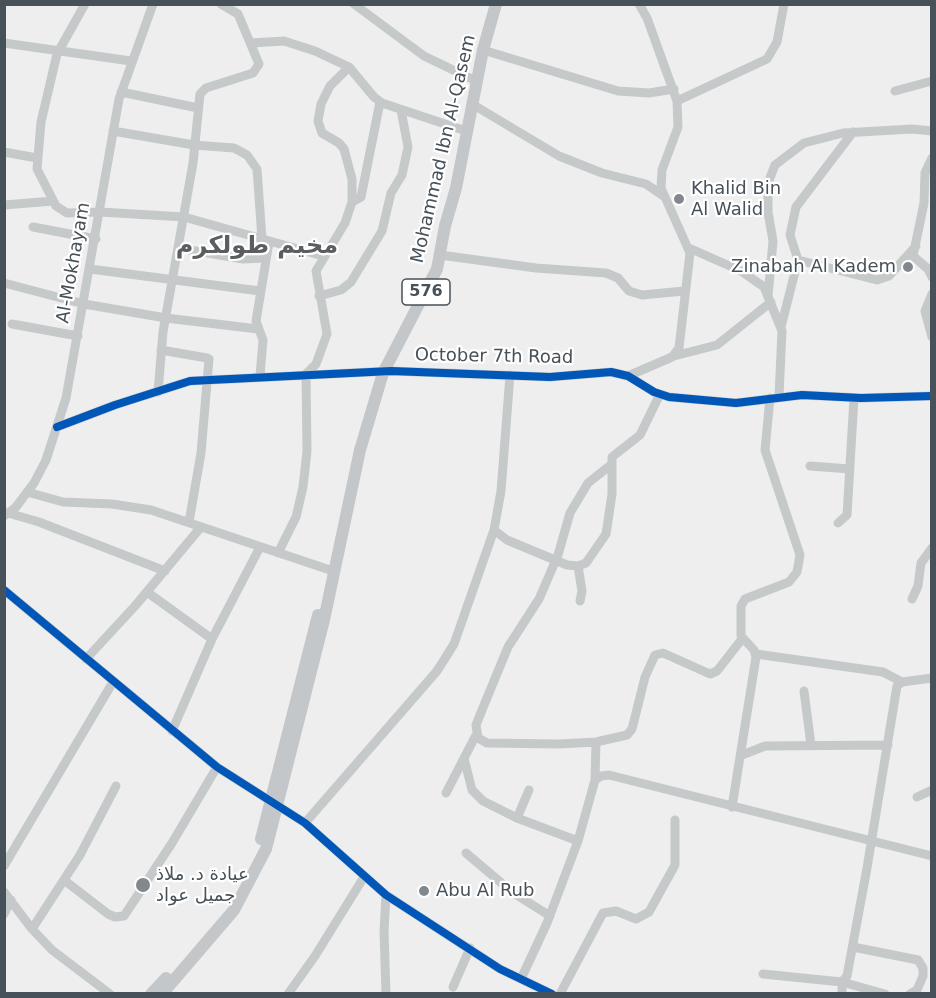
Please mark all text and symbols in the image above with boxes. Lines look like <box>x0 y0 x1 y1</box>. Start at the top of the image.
street label: Mohammad Ibn Al-Qasem <box>407 33 481 265</box>
place label: Khalid Bin Al Walid <box>691 178 781 220</box>
marker: Khalid Bin Al Walid <box>672 192 686 206</box>
street label: Al-Mokhayam <box>53 201 95 325</box>
district label: مخيم طولكرم <box>176 233 338 261</box>
place label: Zinabah Al Kadem <box>731 256 896 278</box>
marker: Zinabah Al Kadem <box>901 260 915 274</box>
road number: 576 <box>402 279 450 305</box>
street label: October 7th Road <box>415 345 573 369</box>
place label: عيادة د. ملاذ جميل عواد <box>156 864 249 906</box>
marker: عيادة د. ملاذ جميل عواد <box>134 876 152 894</box>
place label: Abu Al Rub <box>436 880 534 902</box>
marker: Abu Al Rub <box>417 884 431 898</box>

